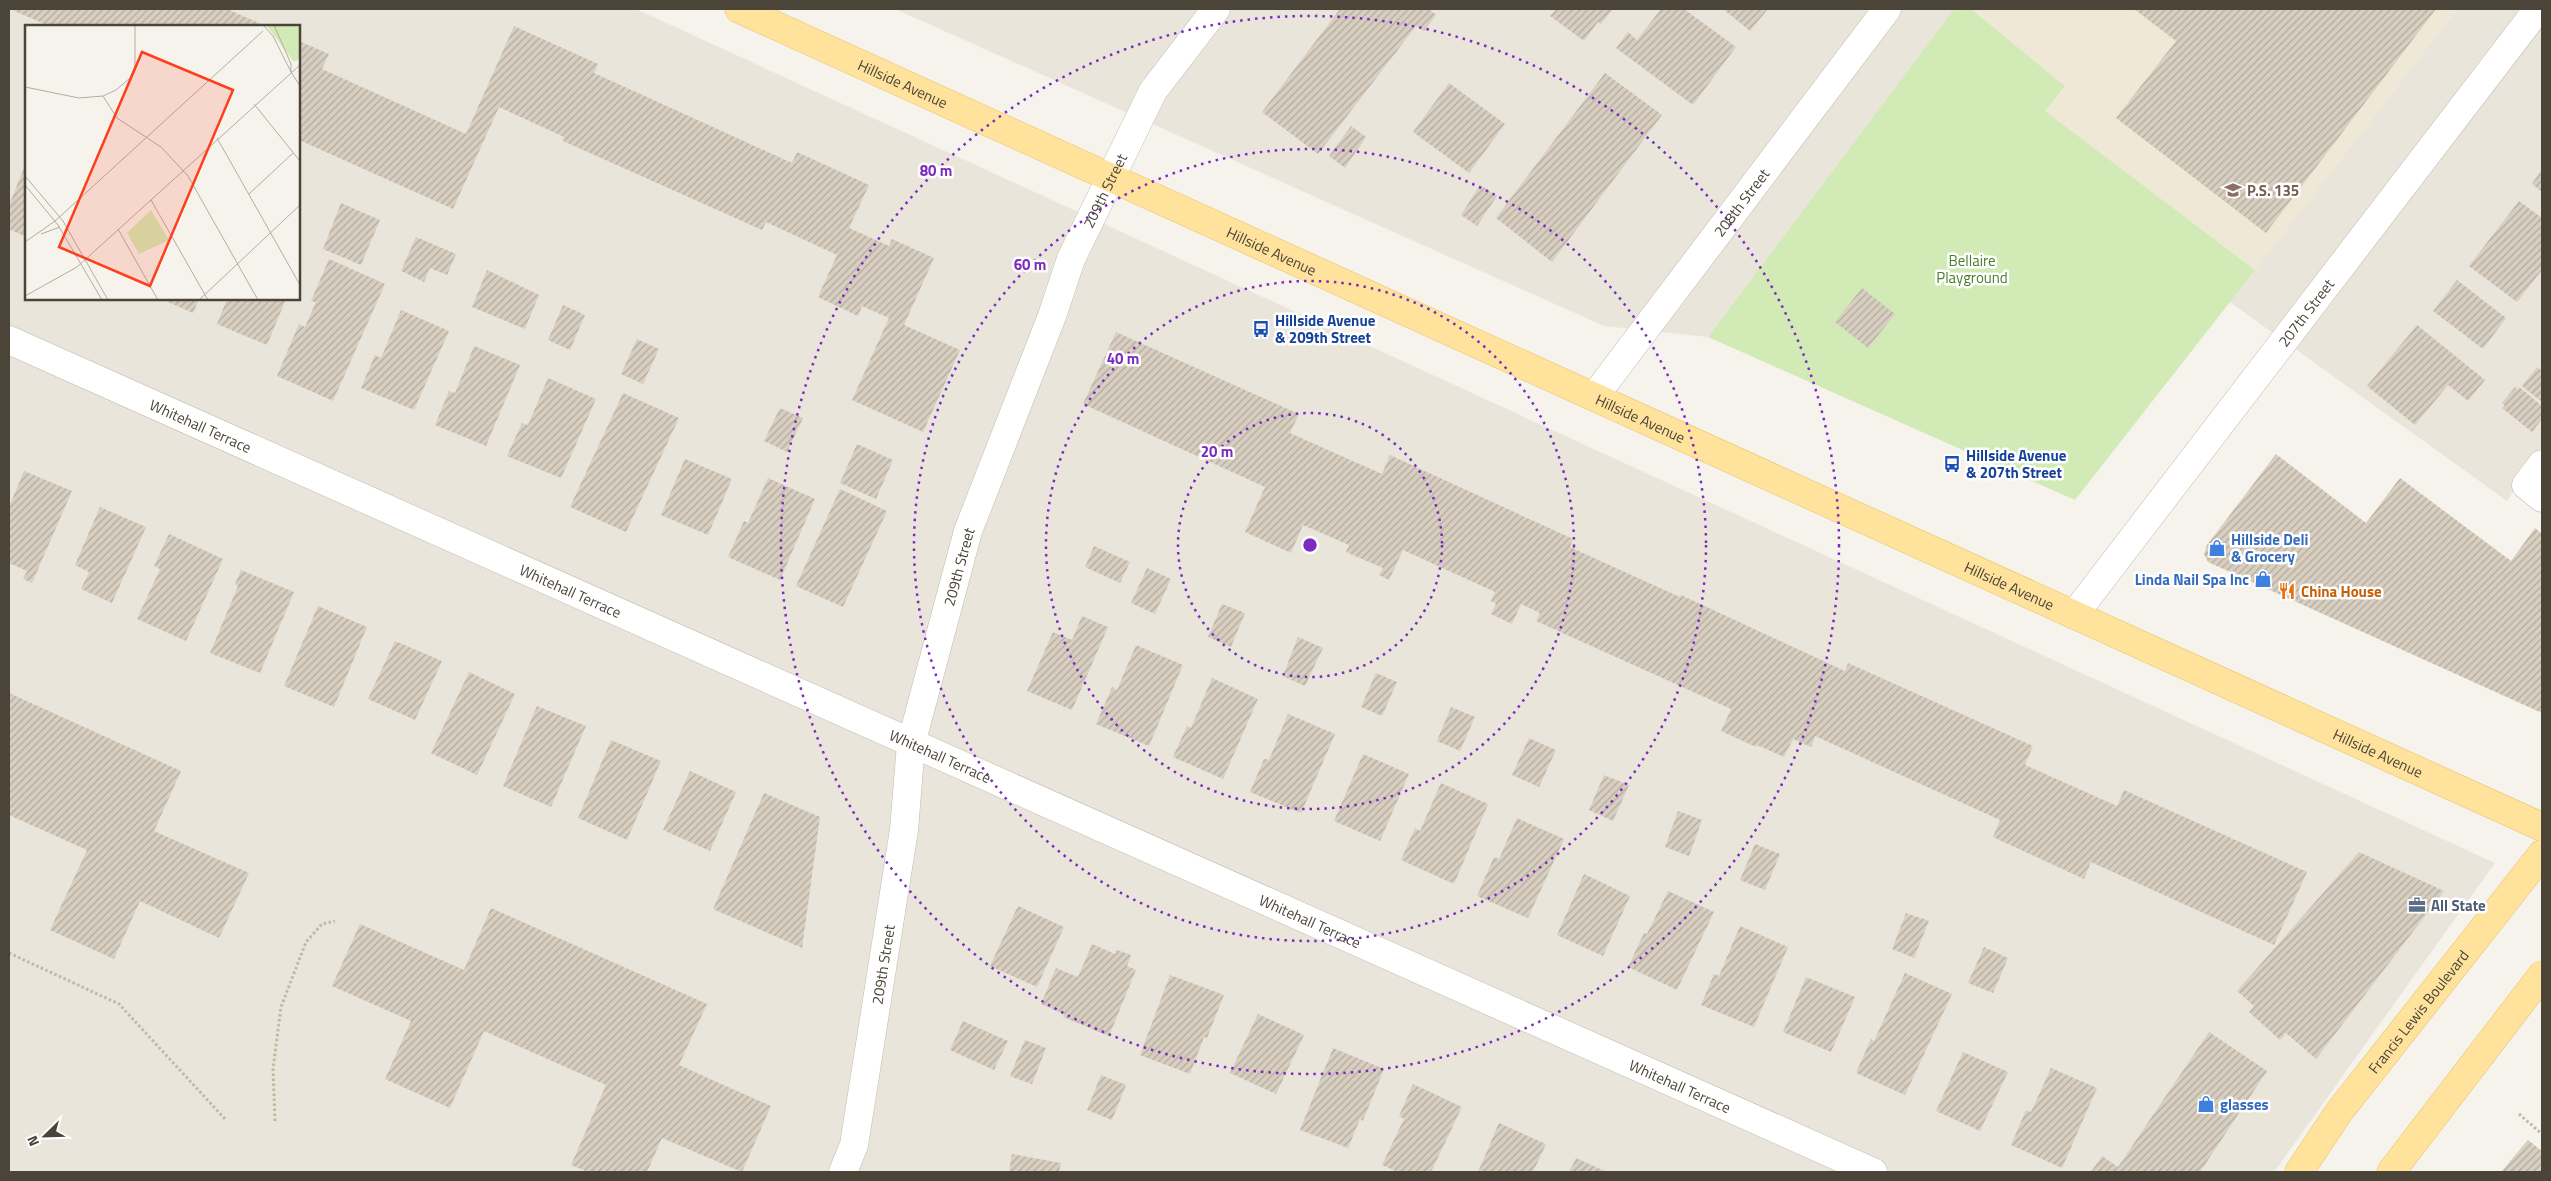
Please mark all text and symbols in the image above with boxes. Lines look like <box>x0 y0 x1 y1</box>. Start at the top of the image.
inset map <box>25 25 300 300</box>
street label: Hillside Avenue <box>854 53 952 114</box>
street label: 209th Street <box>1076 149 1133 232</box>
text: 80 m <box>920 159 952 182</box>
street label: 208th Street <box>1708 163 1775 241</box>
place label: P.S. 135 <box>2247 179 2299 202</box>
school or university icon: P.S. 135 <box>2223 180 2243 200</box>
street label: Hillside Avenue <box>1223 220 1320 281</box>
park label: Bellaire Playground <box>1936 249 2008 289</box>
text: 60 m <box>1014 253 1046 276</box>
street label: 207th Street <box>2272 273 2340 351</box>
place label: Hillside Avenue & 209th Street <box>1275 309 1376 349</box>
bus stop icon: Hillside Avenue & 209th Street <box>1251 319 1271 339</box>
text: 40 m <box>1107 347 1139 370</box>
street label: Hillside Avenue <box>1592 388 1689 448</box>
street label: Whitehall Terrace <box>146 393 255 458</box>
text: 20 m <box>1201 440 1233 463</box>
place label: Hillside Avenue & 207th Street <box>1966 444 2067 484</box>
bus stop icon: Hillside Avenue & 207th Street <box>1942 454 1962 474</box>
street label: 209th Street <box>937 523 980 609</box>
place label: Hillside Deli & Grocery <box>2231 528 2308 568</box>
centre of rings <box>1301 536 1319 554</box>
shop icon: Hillside Deli & Grocery <box>2207 538 2227 558</box>
street label: Hillside Avenue <box>1961 555 2058 616</box>
street label: Whitehall Terrace <box>516 558 625 623</box>
place label: Linda Nail Spa Inc <box>2135 568 2249 591</box>
shop icon: Linda Nail Spa Inc <box>2253 569 2273 589</box>
place label: China House <box>2301 580 2382 603</box>
restaurant icon: China House <box>2277 581 2297 601</box>
street label: Hillside Avenue <box>2330 722 2427 783</box>
street label: Whitehall Terrace <box>886 723 995 789</box>
street label: Whitehall Terrace <box>1256 888 1365 954</box>
place label: All State <box>2431 894 2486 917</box>
office icon: All State <box>2407 895 2427 915</box>
street label: 209th Street <box>865 922 900 1006</box>
street label: Francis Lewis Boulevard <box>2362 945 2474 1078</box>
street label: Whitehall Terrace <box>1625 1053 1735 1119</box>
place label: glasses <box>2220 1093 2269 1116</box>
shop icon: glasses <box>2196 1094 2216 1114</box>
north arrow <box>20 1111 70 1161</box>
text: N <box>21 1133 44 1150</box>

